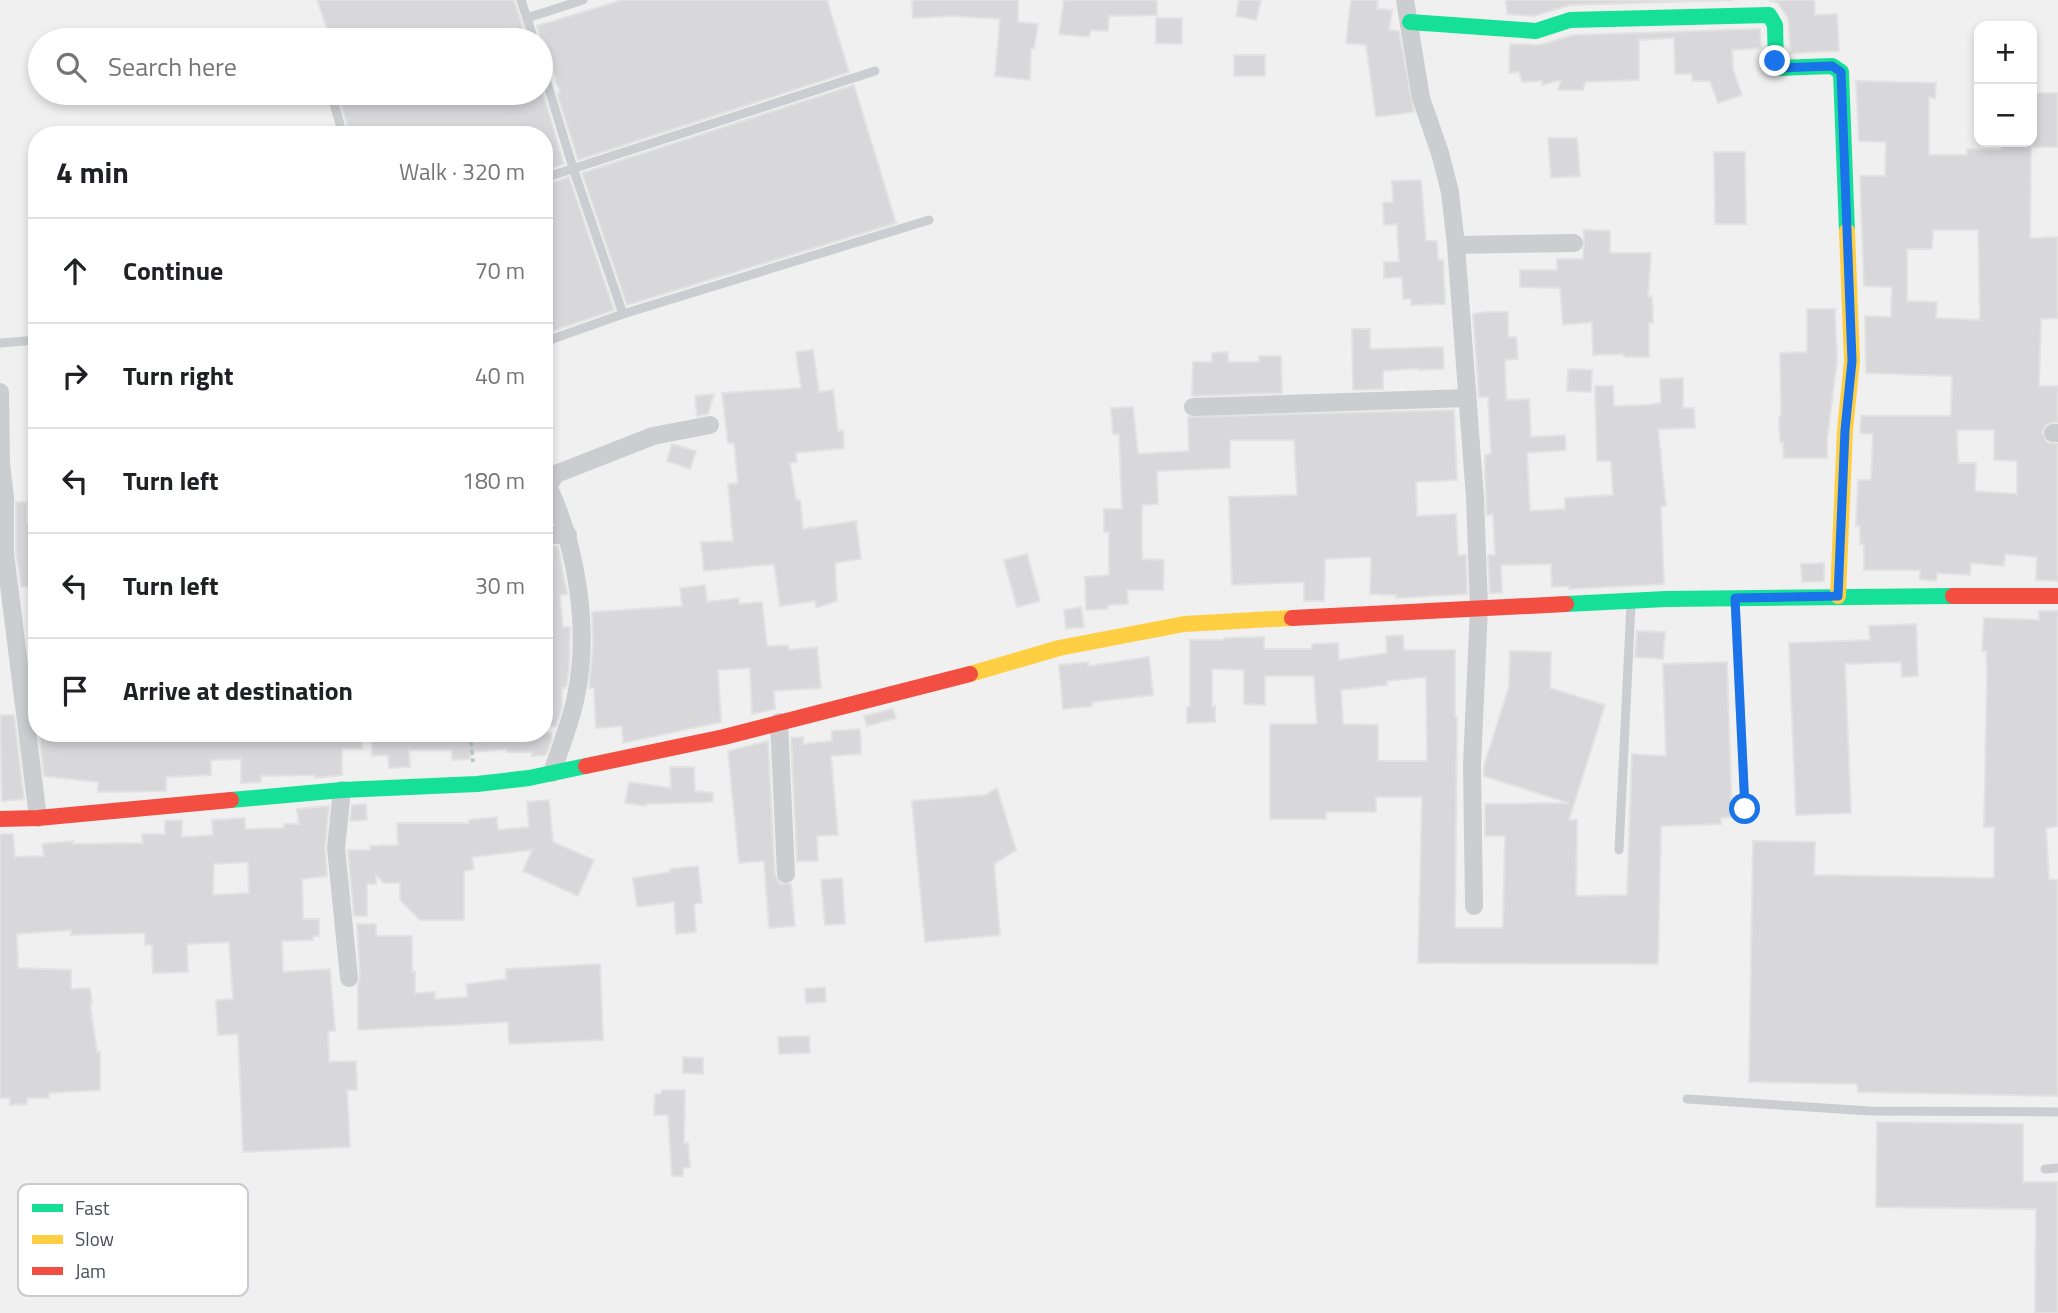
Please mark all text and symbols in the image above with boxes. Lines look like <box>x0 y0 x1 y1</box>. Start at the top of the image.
map controls <box>1974 21 2037 147</box>
button: + <box>1974 21 2037 84</box>
search box <box>28 28 553 105</box>
route end <box>1759 45 1790 76</box>
text: Search here <box>108 47 237 86</box>
icon: search <box>52 48 90 86</box>
button: − <box>1974 84 2037 147</box>
text: 4 min <box>56 149 129 195</box>
text: Walk · 320 m <box>399 154 525 189</box>
text: Continue <box>123 251 223 290</box>
icon: ahead <box>56 252 94 290</box>
text: 70 m <box>475 253 525 288</box>
text: Turn right <box>123 356 234 395</box>
icon: right <box>56 357 94 395</box>
text: 40 m <box>475 358 525 393</box>
text: Turn left <box>123 461 218 500</box>
icon: left <box>56 462 94 500</box>
text: 180 m <box>462 463 525 498</box>
text: Turn left <box>123 566 218 605</box>
icon: left <box>56 567 94 605</box>
text: 30 m <box>475 568 525 603</box>
text: Arrive at destination <box>123 671 353 710</box>
icon: arrive <box>56 672 94 710</box>
route start <box>1729 793 1760 824</box>
legend <box>18 1184 248 1296</box>
text: Fast <box>75 1193 110 1222</box>
text: Slow <box>75 1224 114 1253</box>
text: Jam <box>75 1256 106 1285</box>

